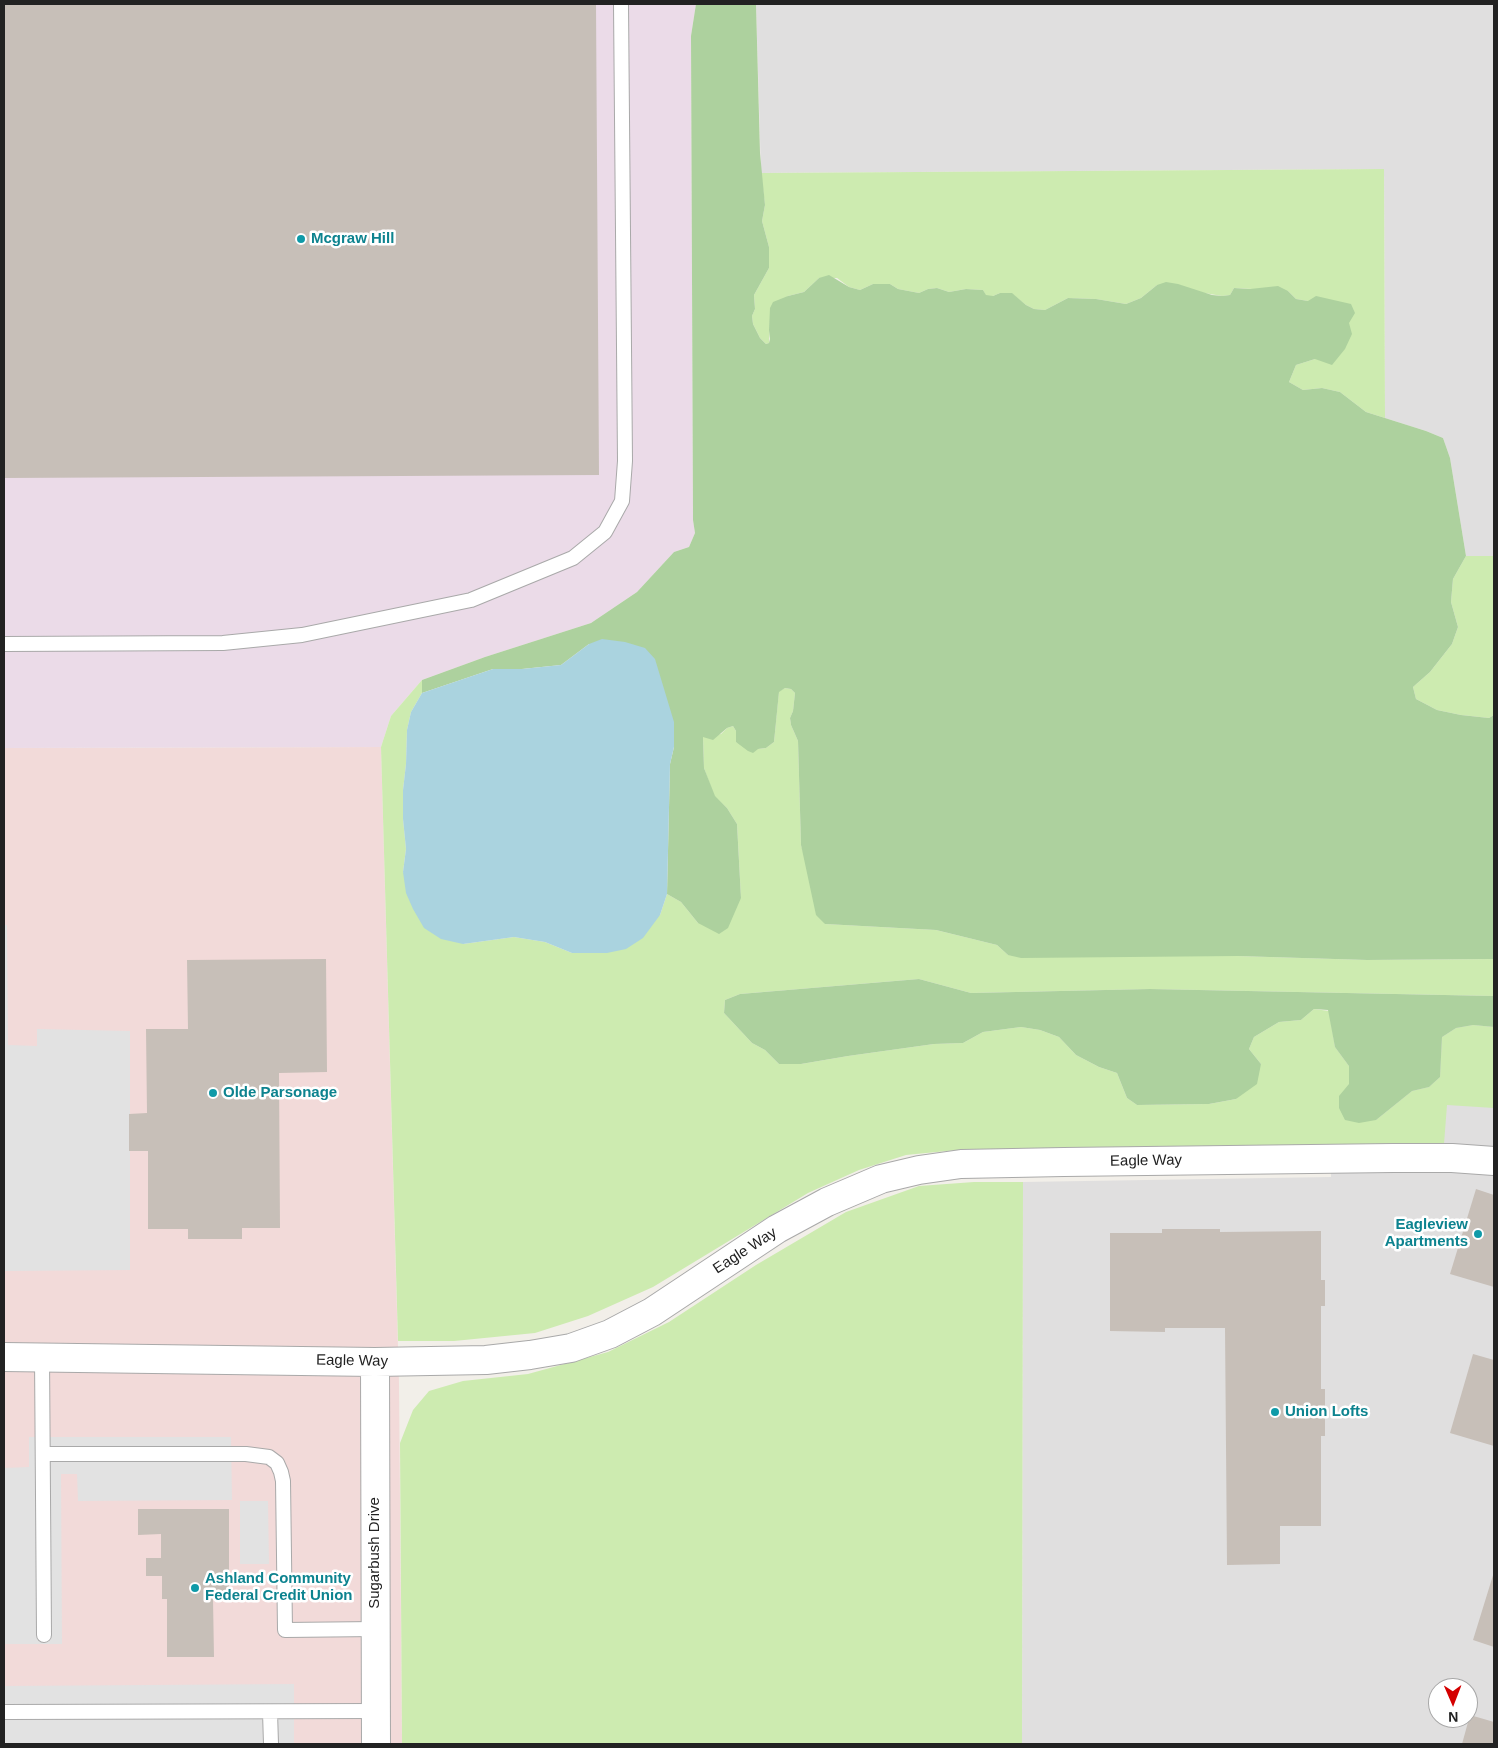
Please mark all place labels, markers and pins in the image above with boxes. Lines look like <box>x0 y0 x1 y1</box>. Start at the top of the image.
place label: Mcgraw Hill <box>311 230 394 248</box>
marker: Mcgraw Hill <box>295 233 307 245</box>
place label: Olde Parsonage <box>223 1084 337 1102</box>
marker: Olde Parsonage <box>207 1087 219 1099</box>
place label: Eagleview Apartments <box>1385 1216 1468 1251</box>
marker: Eagleview Apartments <box>1472 1228 1484 1240</box>
place label: Union Lofts <box>1285 1403 1368 1421</box>
marker: Union Lofts <box>1269 1406 1281 1418</box>
place label: Ashland Community Federal Credit Union <box>205 1570 353 1605</box>
marker: Ashland Community Federal Credit Union <box>189 1582 201 1594</box>

